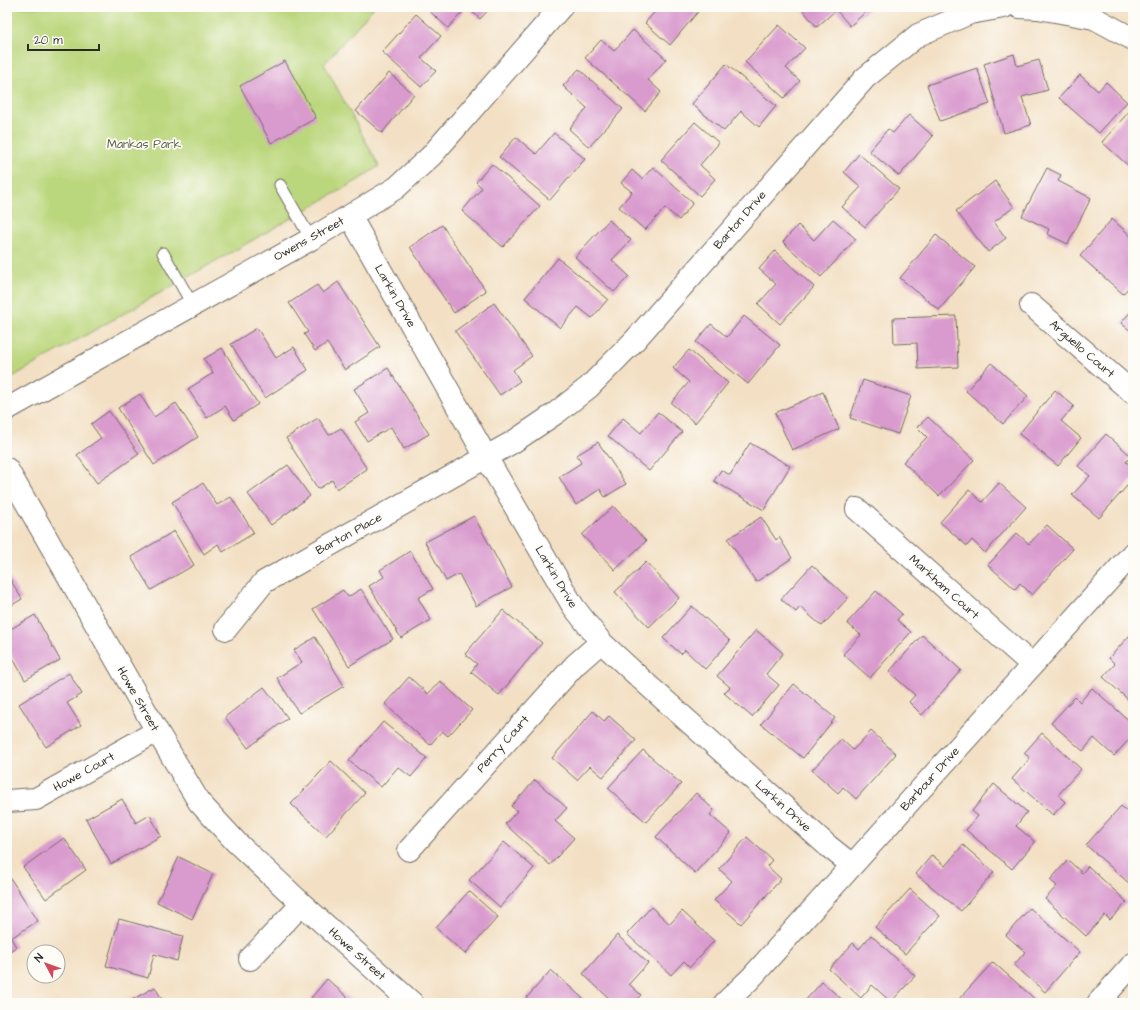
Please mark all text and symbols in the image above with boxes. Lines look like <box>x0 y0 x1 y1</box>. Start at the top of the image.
scale bar <box>28 26 99 52</box>
text: 20 m <box>34 32 63 49</box>
park label: Mankas Park <box>107 136 182 153</box>
street label: Barton Drive <box>710 187 771 253</box>
street label: Owens Street <box>271 213 347 265</box>
street label: Larkin Drive <box>370 261 420 331</box>
street label: Arguello Court <box>1045 316 1118 383</box>
street label: Barton Place <box>313 509 386 559</box>
street label: Larkin Drive <box>531 543 582 612</box>
street label: Markham Court <box>905 551 983 623</box>
street label: Howe Street <box>113 664 163 735</box>
street label: Perry Court <box>473 712 534 777</box>
street label: Barbour Drive <box>897 743 964 815</box>
street label: Howe Court <box>50 748 118 796</box>
street label: Larkin Drive <box>751 776 815 836</box>
street label: Howe Street <box>325 924 390 985</box>
north arrow <box>26 944 66 984</box>
text: N <box>31 950 47 965</box>

